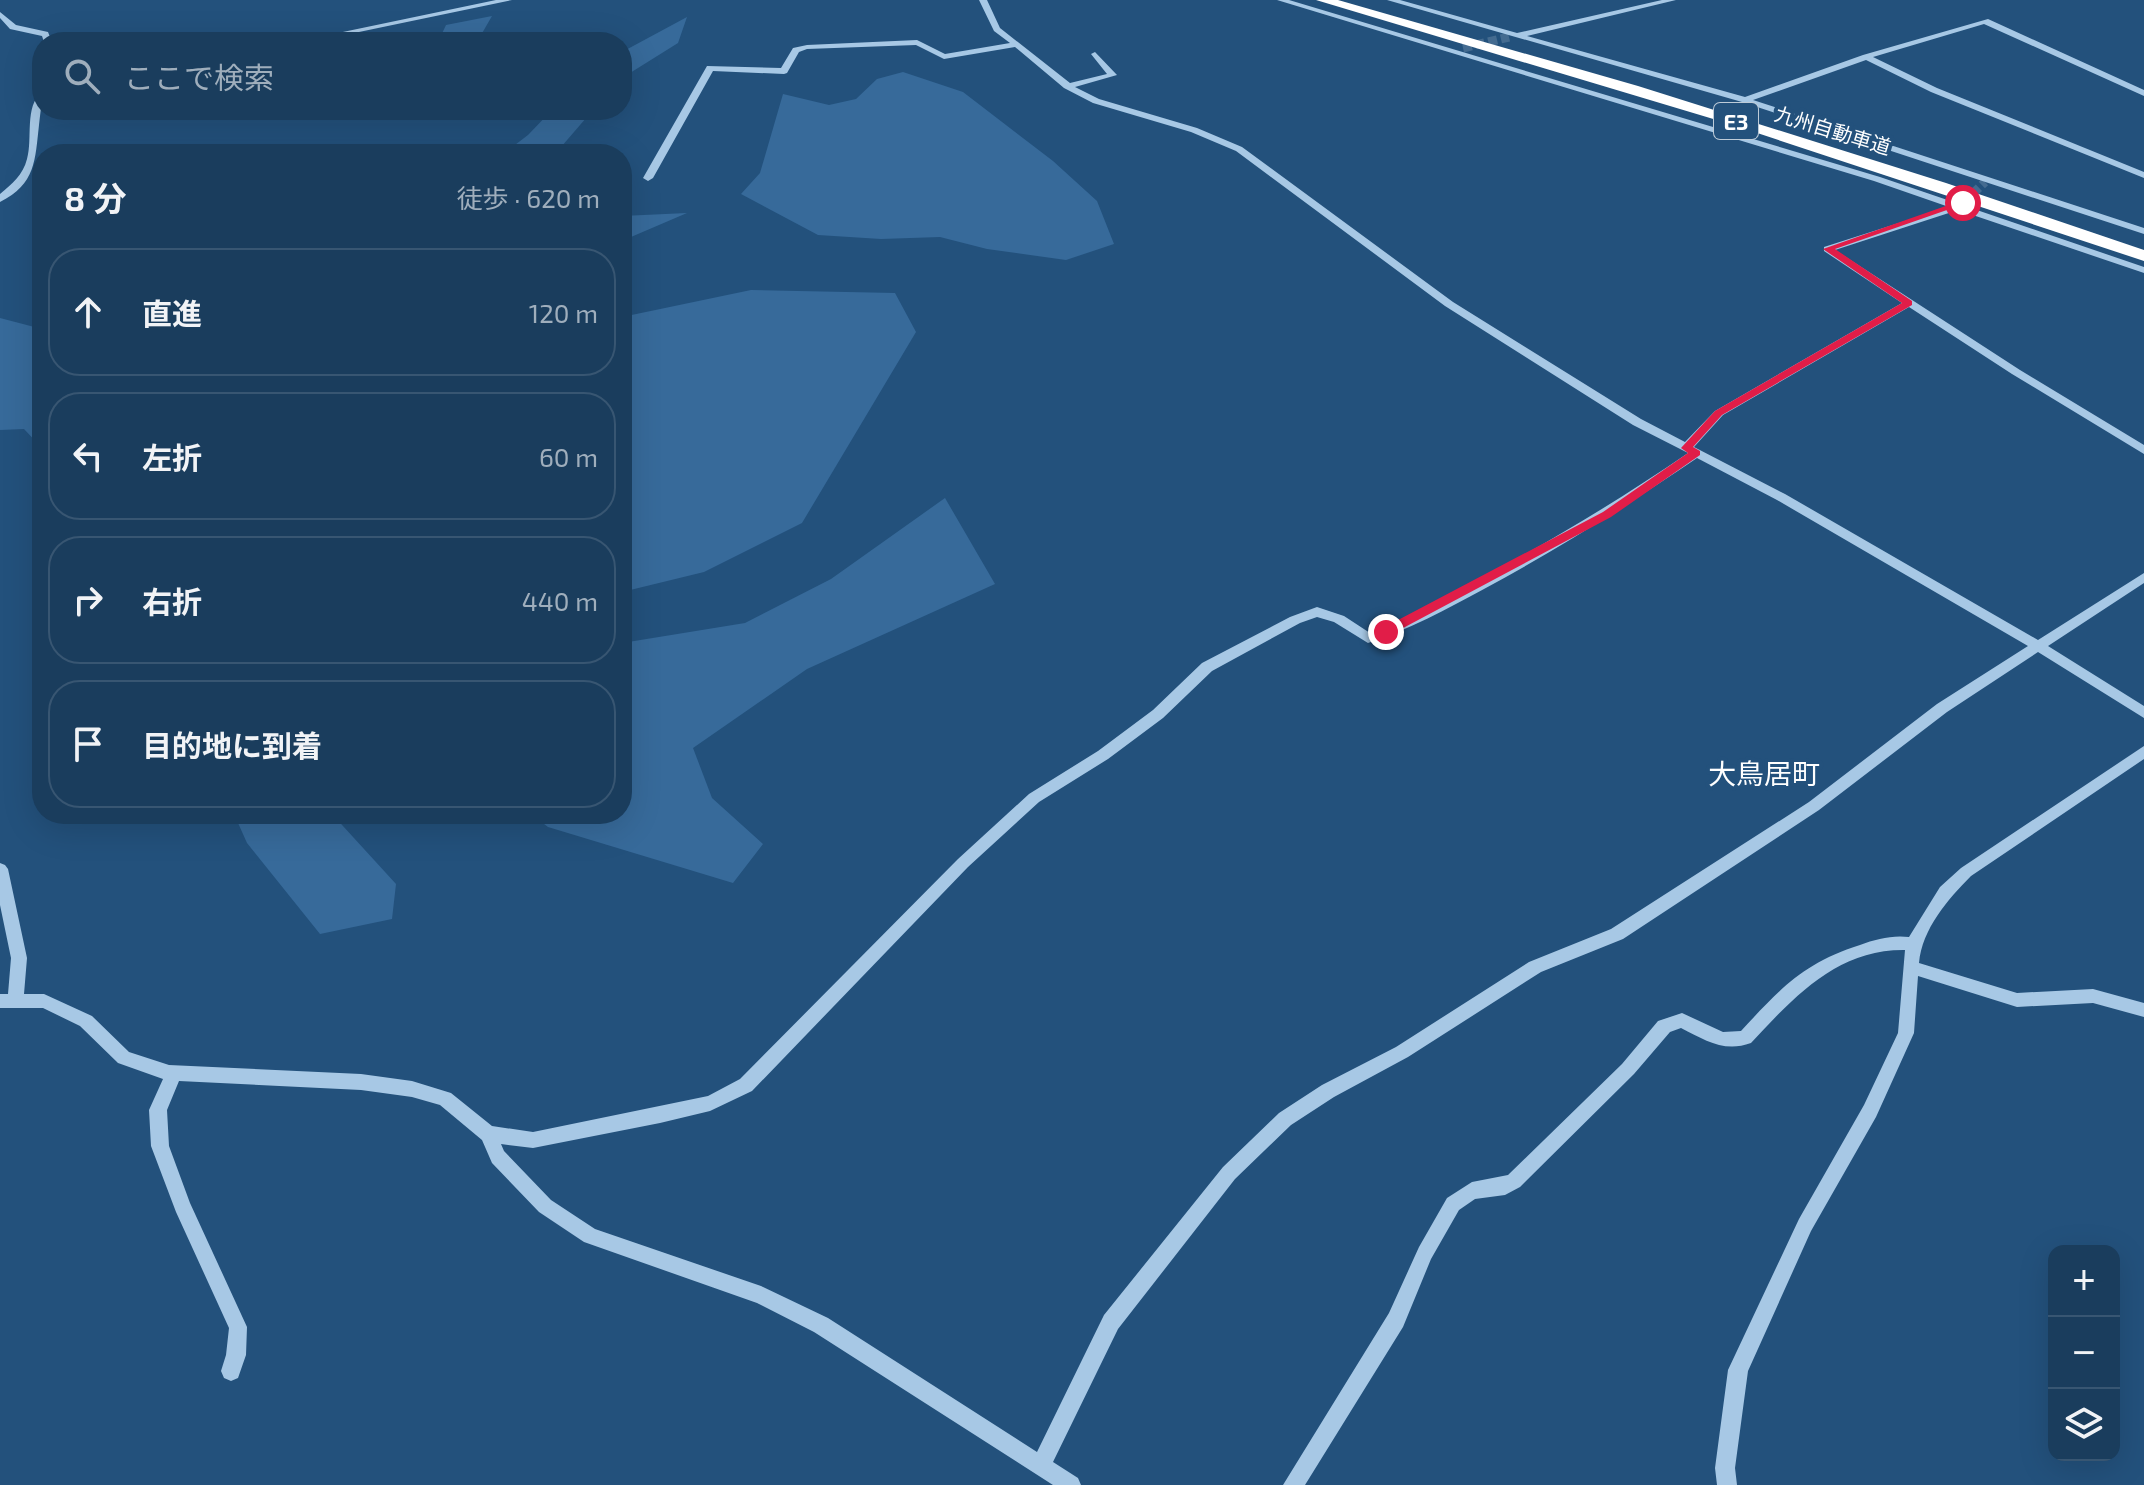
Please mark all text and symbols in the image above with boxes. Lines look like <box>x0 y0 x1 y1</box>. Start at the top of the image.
search box <box>32 32 632 120</box>
icon: search <box>60 54 104 98</box>
text: ここで検索 <box>124 59 274 95</box>
street label: 九州自動車道 <box>1772 101 1894 159</box>
road number: E3 <box>1714 103 1758 139</box>
text: 8 分 <box>64 177 127 218</box>
text: 徒歩 · 620 m <box>457 182 600 213</box>
route start <box>1945 185 1981 221</box>
icon: ahead <box>66 290 110 334</box>
text: 直進 <box>142 295 202 331</box>
text: 120 m <box>529 297 598 328</box>
icon: left <box>66 434 110 478</box>
text: 左折 <box>142 439 202 475</box>
text: 60 m <box>539 441 598 472</box>
icon: right <box>66 578 110 622</box>
text: 右折 <box>142 583 202 619</box>
text: 440 m <box>522 585 598 616</box>
route end <box>1368 614 1404 650</box>
icon: arrive <box>66 722 110 766</box>
text: 目的地に到着 <box>142 727 322 763</box>
district label: 大鳥居町 <box>1708 756 1820 790</box>
map controls <box>2048 1245 2120 1461</box>
button: + <box>2048 1245 2120 1317</box>
button: − <box>2048 1317 2120 1389</box>
button: layers <box>2048 1389 2120 1461</box>

